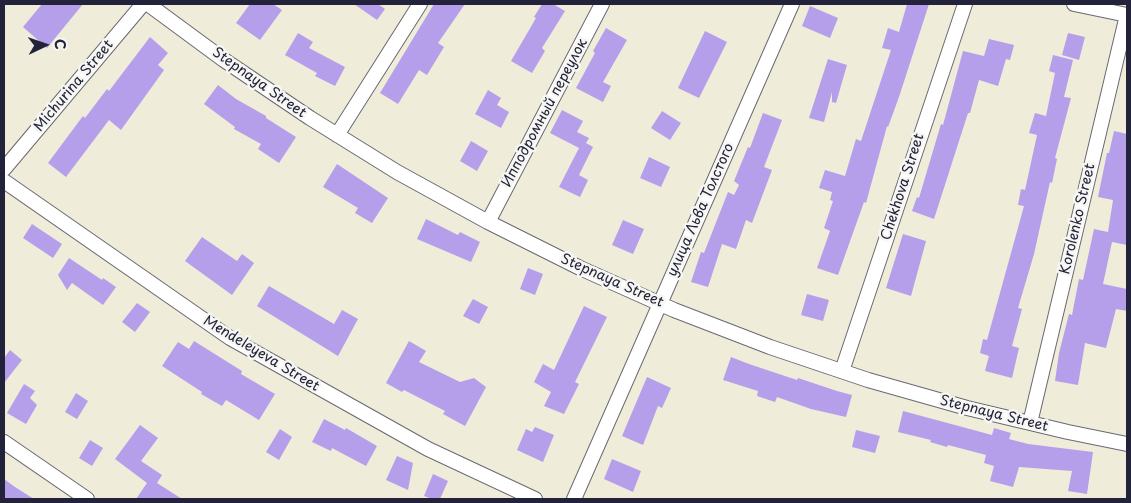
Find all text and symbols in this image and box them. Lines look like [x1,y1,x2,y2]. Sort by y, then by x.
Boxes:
north arrow [20,20,70,70]
street label: Ипподромный переулок [499,36,591,190]
street label: Michurina Street [31,37,117,135]
text: С [50,38,71,50]
street label: Stepnaya Street [209,44,309,122]
street label: Chekhova Street [878,132,928,242]
street label: улица Льва Толстого [664,141,738,279]
street label: Korolenko Street [1057,162,1099,276]
street label: Stepnaya Street [558,251,666,311]
street label: Mendeleyeva Street [200,313,322,395]
street label: Stepnaya Street [938,392,1050,436]

